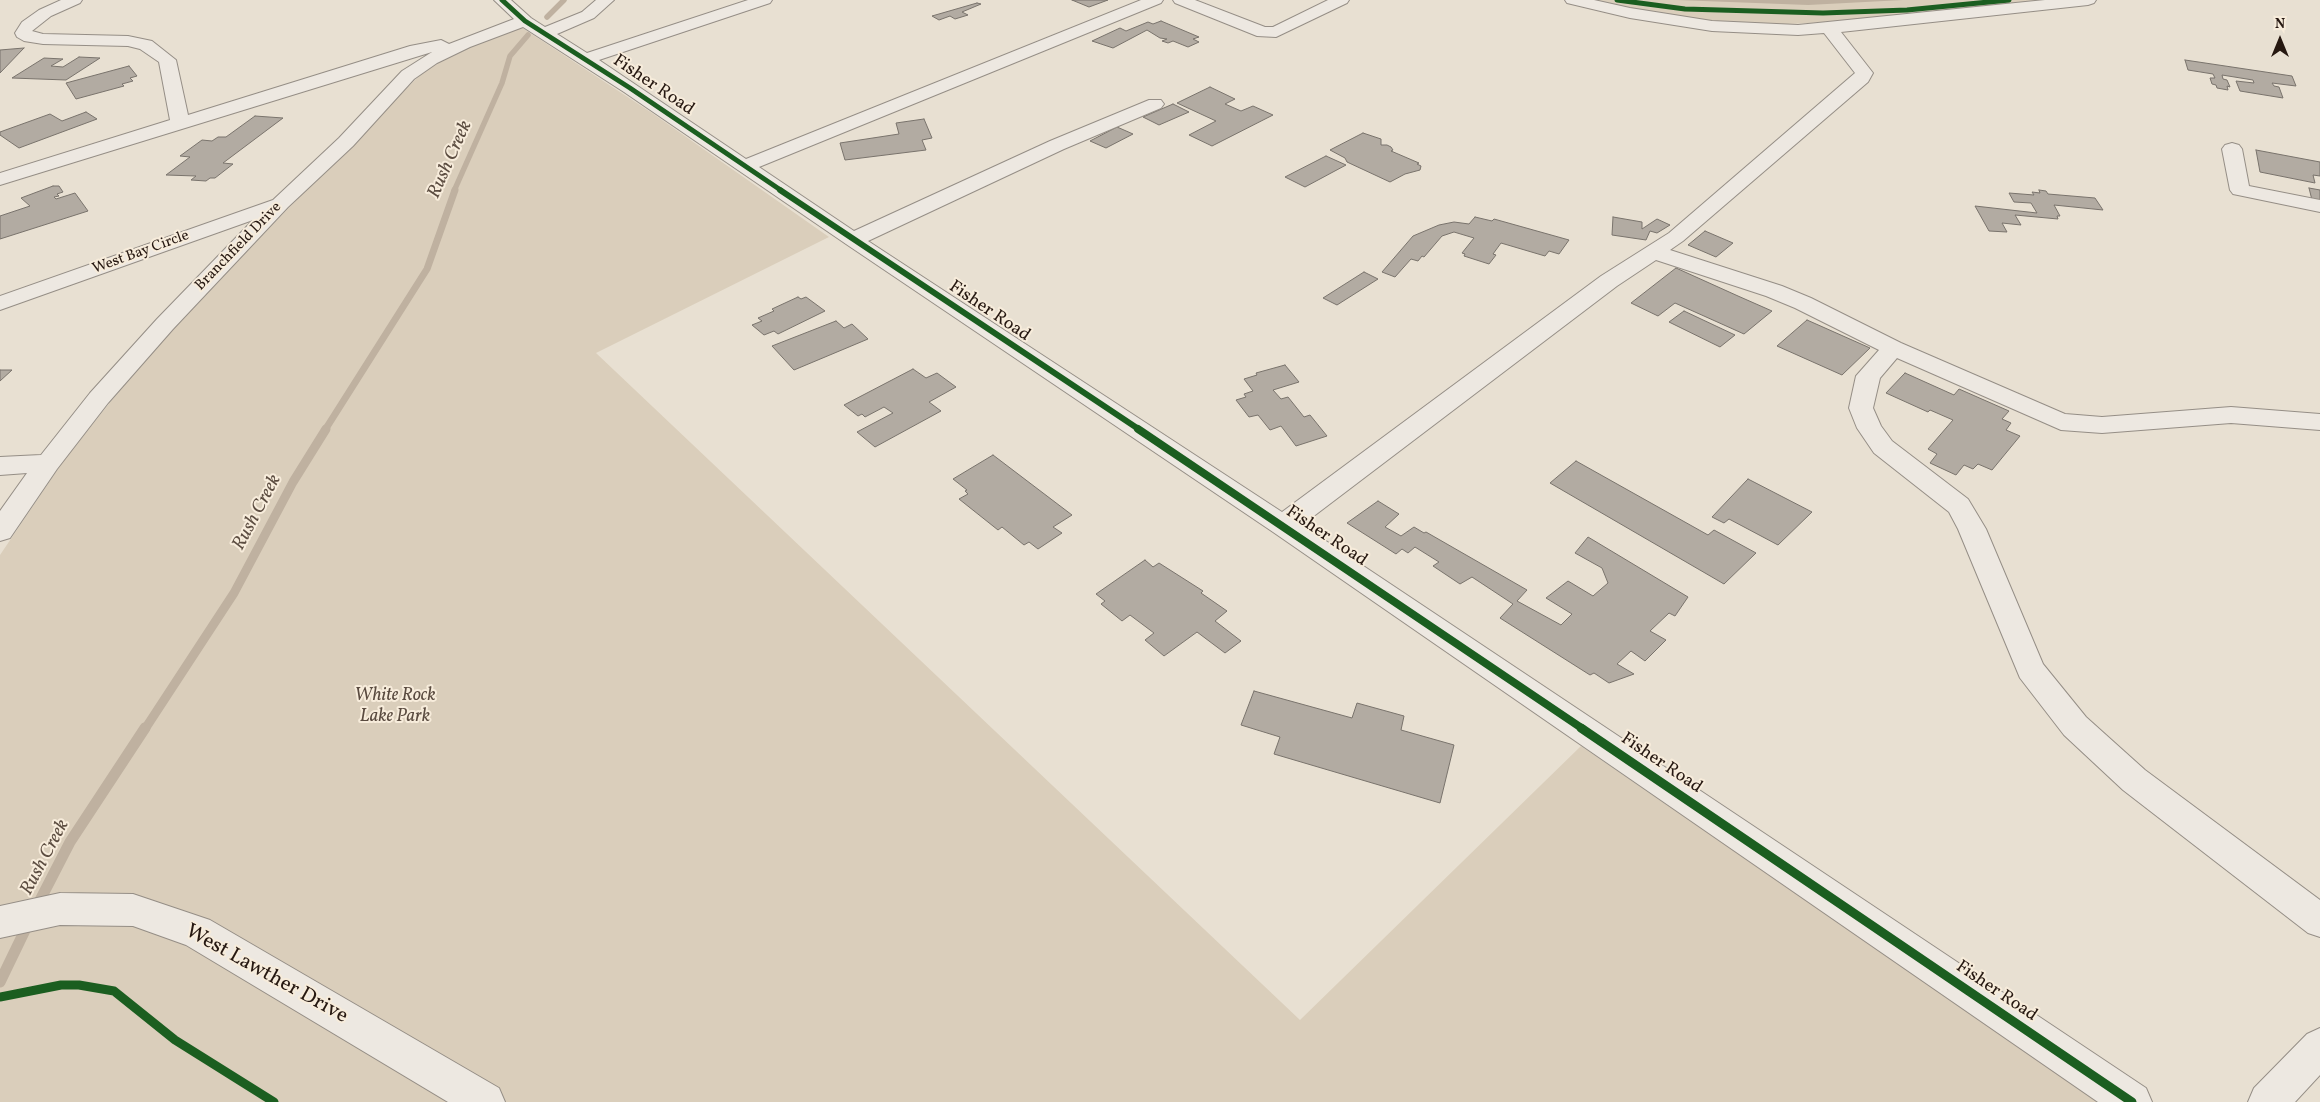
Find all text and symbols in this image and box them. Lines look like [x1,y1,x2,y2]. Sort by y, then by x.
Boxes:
north arrow [2255,15,2305,65]
text: N [2275,15,2285,34]
street label: Fisher Road [608,51,698,121]
water label: Rush Creek [424,118,478,202]
street label: Branchfield Drive [192,199,286,295]
street label: West Bay Circle [90,227,192,279]
street label: Fisher Road [944,277,1034,347]
water label: Rush Creek [229,471,287,555]
street label: Fisher Road [1281,502,1371,572]
park label: White Rock Lake Park [354,686,436,729]
street label: Fisher Road [1616,729,1706,799]
water label: Rush Creek [17,816,75,900]
street label: West Lawther Drive [180,920,352,1030]
street label: Fisher Road [1951,957,2041,1027]

